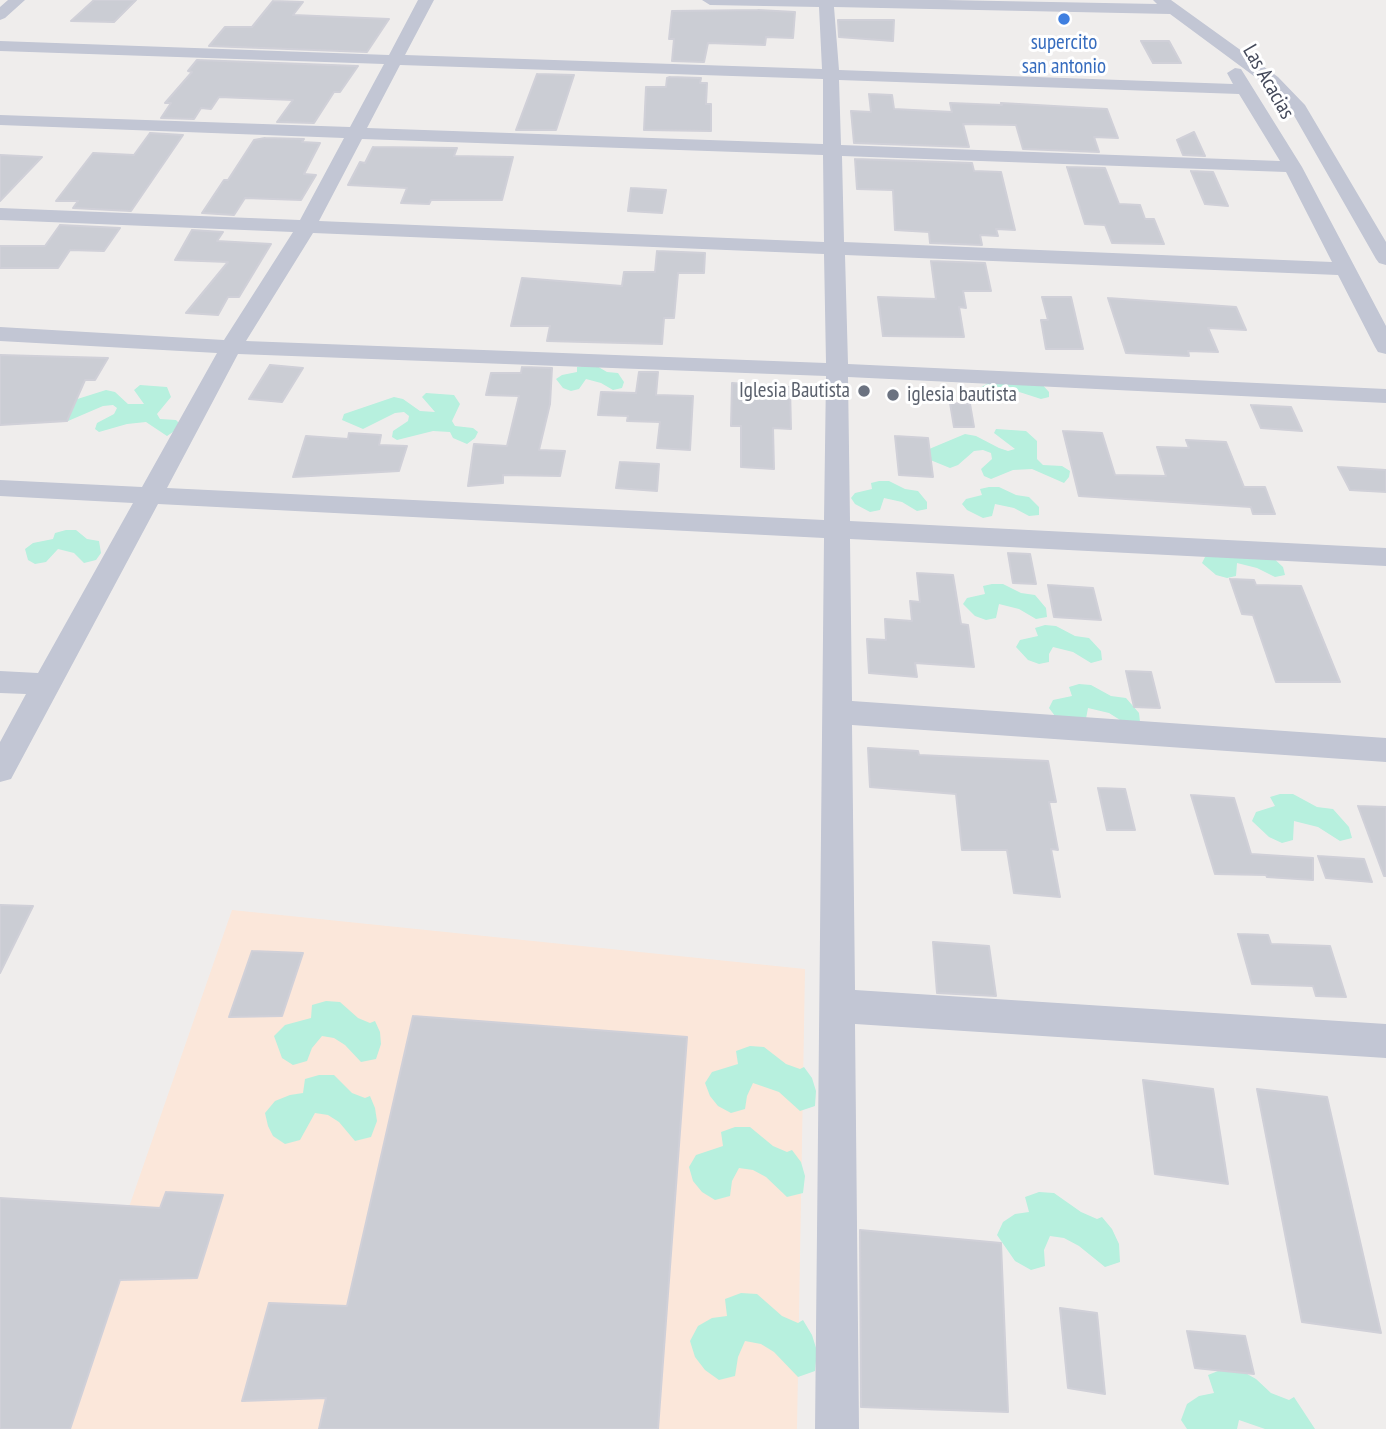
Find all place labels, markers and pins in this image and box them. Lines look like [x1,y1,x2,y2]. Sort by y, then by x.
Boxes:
marker: supercito san antonio [1056,11,1072,27]
place label: supercito san antonio [1022,30,1106,80]
place label: Iglesia Bautista [739,378,850,404]
place label: iglesia bautista [907,382,1017,408]
marker: Iglesia Bautista [856,383,872,399]
marker: iglesia bautista [885,387,901,403]

